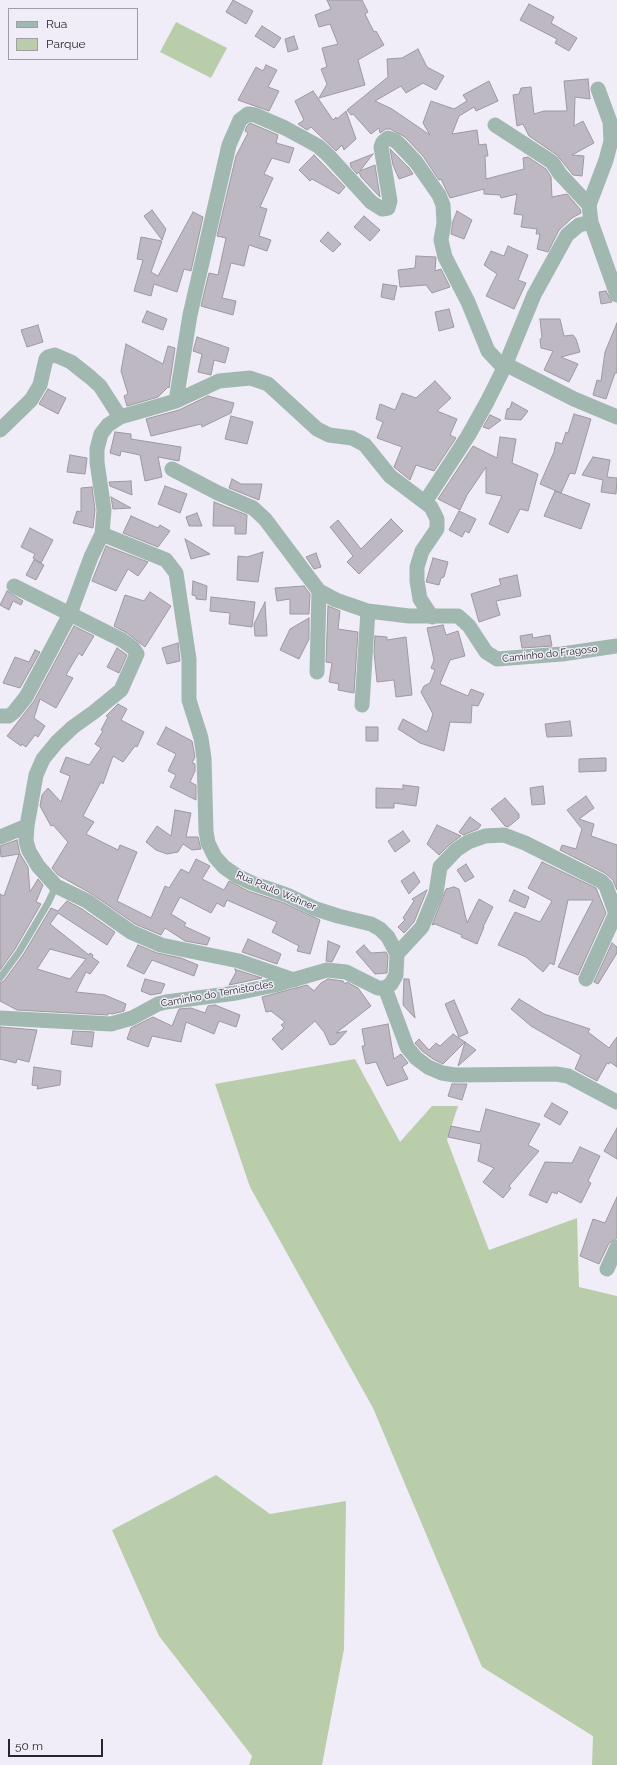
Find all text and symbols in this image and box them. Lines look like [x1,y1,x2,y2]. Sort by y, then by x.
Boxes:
legend [8,8,138,60]
text: Rua [46,17,67,31]
text: Parque [46,37,86,51]
street label: Caminho do Fragoso [502,643,598,665]
street label: Rua Paulo Wahner [234,869,318,913]
street label: Caminho do Temistocles [160,978,274,1010]
scale bar [10,1731,105,1757]
text: 50 m [15,1739,43,1753]

